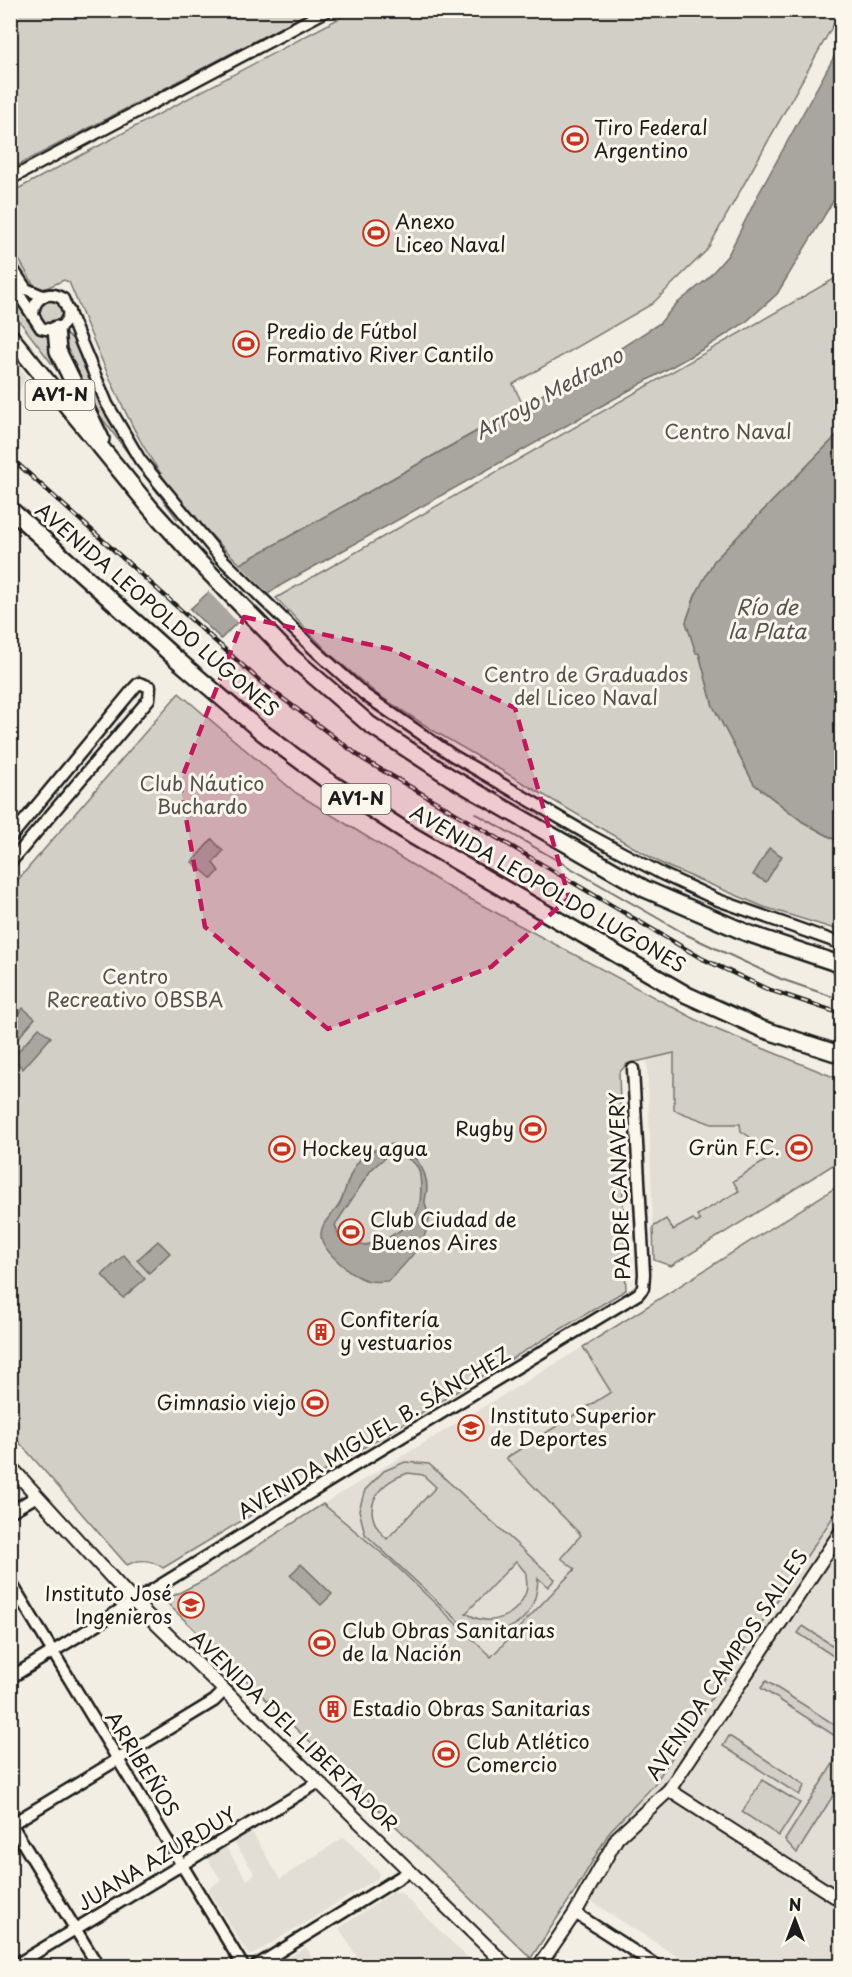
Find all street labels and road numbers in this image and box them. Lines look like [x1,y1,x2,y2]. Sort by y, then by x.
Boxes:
road number: AV1-N [26,380,94,410]
street label: AVENIDA LEOPOLDO LUGONES [29,495,286,724]
road number: AV1-N [322,784,391,814]
street label: AVENIDA LEOPOLDO LUGONES [405,797,692,980]
street label: PADRE CANAVERY [601,1091,637,1281]
street label: AVENIDA MIGUEL B. SÁNCHEZ [231,1339,516,1526]
street label: AVENIDA CAMPOS SALLES [638,1543,815,1786]
street label: AVENIDA DEL LIBERTADOR [184,1623,405,1838]
street label: ARRIBEÑOS [99,1705,187,1822]
street label: JUANA AZURDUY [71,1799,242,1918]

